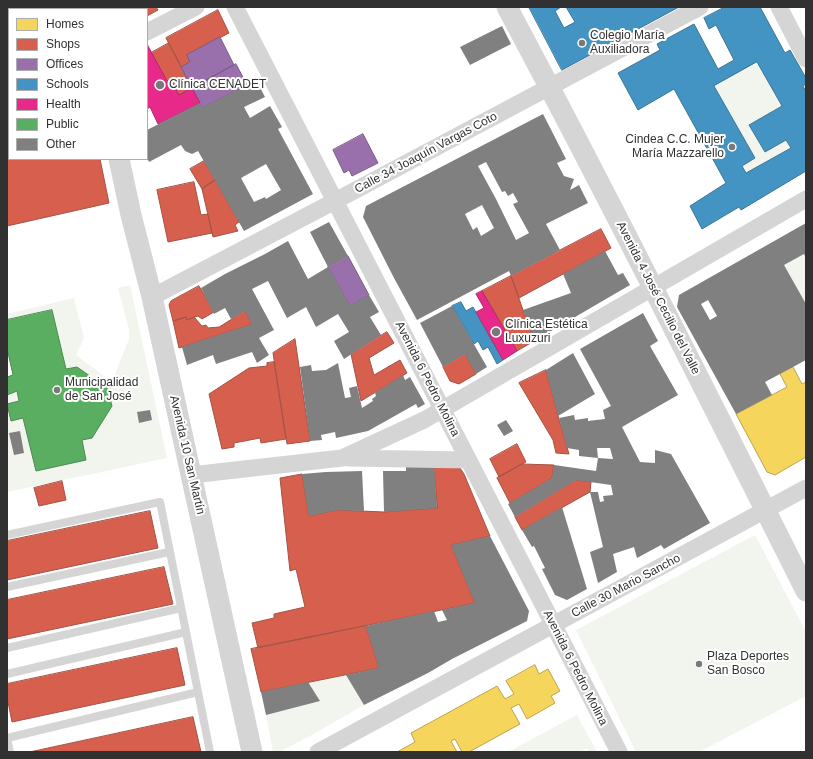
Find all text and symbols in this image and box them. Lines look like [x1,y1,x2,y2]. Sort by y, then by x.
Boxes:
legend [8,8,148,160]
text: Homes [46,17,84,31]
place label: Colegio María Auxiliadora [590,29,665,57]
text: Shops [46,37,80,51]
marker: Colegio María Auxiliadora [577,38,587,48]
text: Offices [46,57,83,71]
text: Schools [46,77,89,91]
place label: Clínica CENADET [169,78,266,92]
marker: Clínica CENADET [154,79,166,91]
text: Health [46,97,81,111]
street label: Calle 34 Joaquín Vargas Coto [352,109,500,197]
text: Public [46,117,79,131]
place label: Cindea C.C. Mujer María Mazzarello [625,133,724,161]
text: Other [46,137,76,151]
marker: Cindea C.C. Mujer María Mazzarello [727,142,737,152]
street label: Avenida 4 José Cecilio del Valle [613,219,703,377]
place label: Clínica Estética Luxuzuri [505,318,588,346]
street label: Avenida 6 Pedro Molina [392,319,462,439]
marker: Clínica Estética Luxuzuri [490,326,502,338]
place label: Municipalidad de San José [65,376,138,404]
marker: Municipalidad de San José [52,385,62,395]
street label: Avenida 10 San Martín [166,394,208,516]
street label: Calle 30 Mario Sancho [569,551,683,621]
street label: Avenida 6 Pedro Molina [540,608,610,728]
place label: Plaza Deportes San Bosco [707,650,789,678]
marker: Plaza Deportes San Bosco [694,659,704,669]

